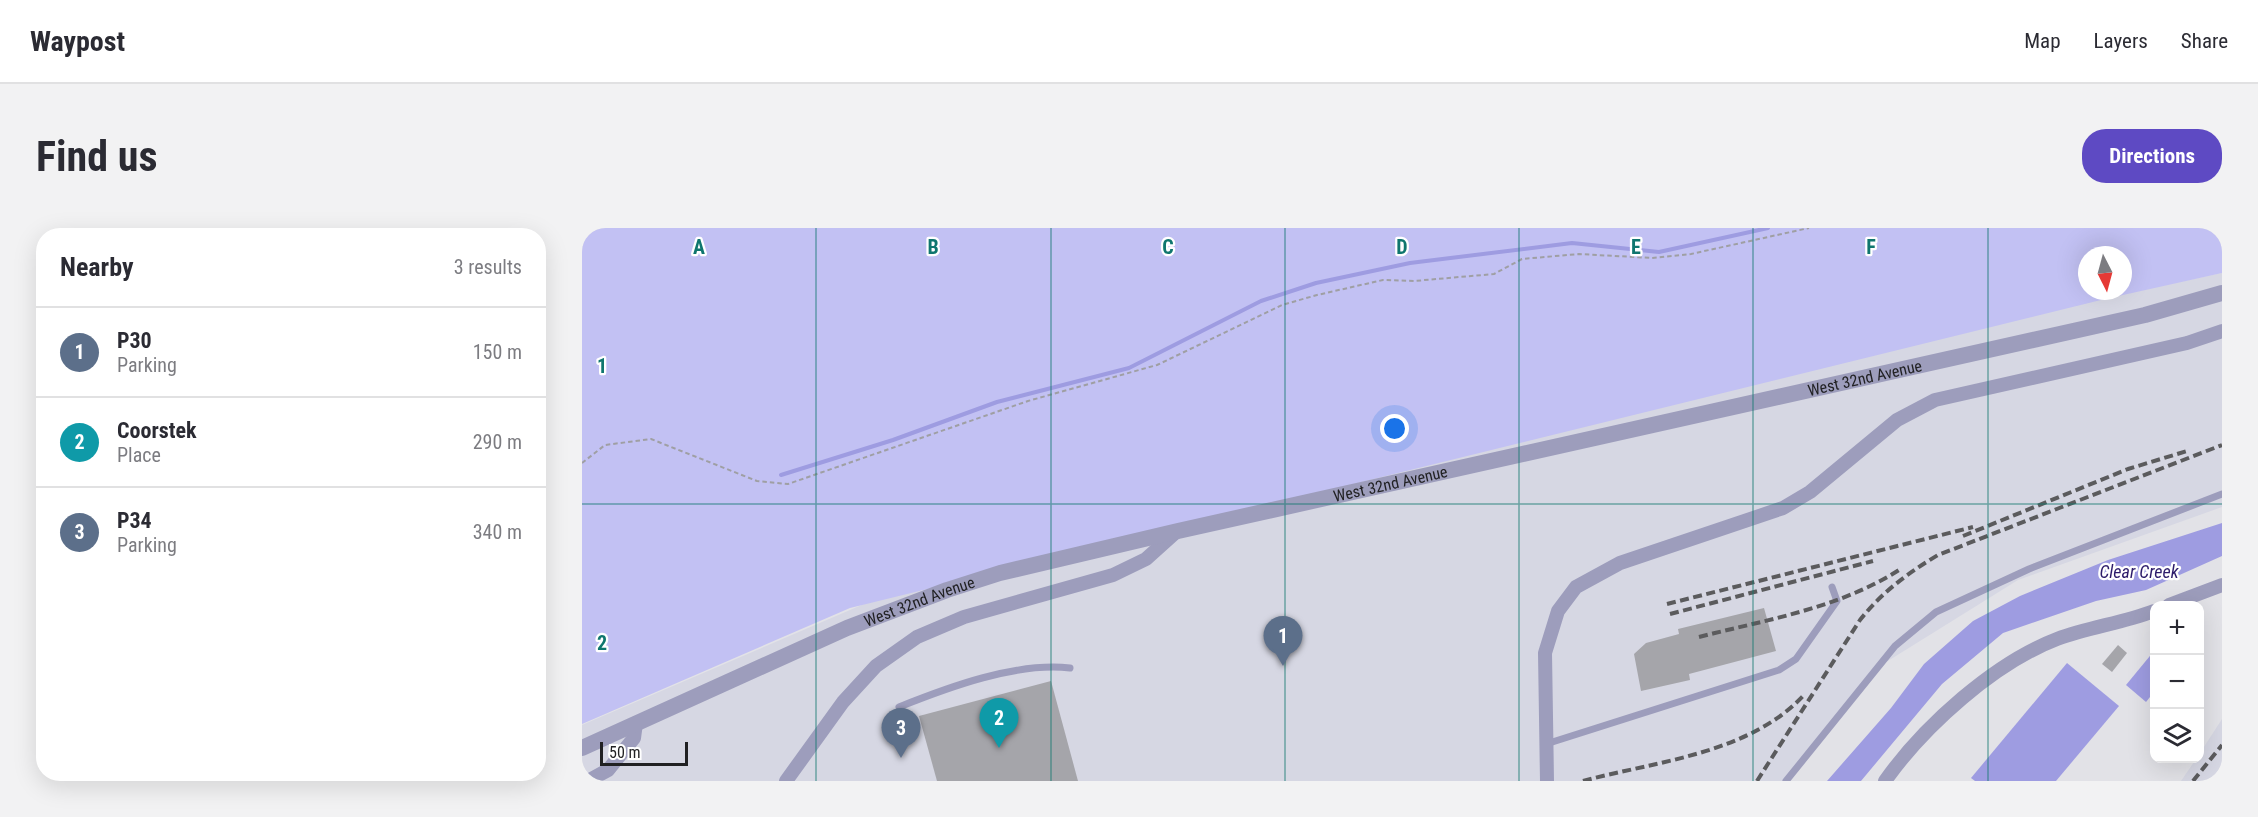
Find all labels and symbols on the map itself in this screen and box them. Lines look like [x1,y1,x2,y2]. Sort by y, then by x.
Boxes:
text: A [693,235,705,259]
text: B [927,235,939,259]
text: C [1162,235,1174,259]
text: D [1396,235,1408,259]
text: E [1631,235,1641,259]
text: F [1866,235,1876,259]
north arrow [2078,246,2132,300]
text: 1 [597,354,607,378]
street label: West 32nd Avenue [1806,356,1924,400]
your location [1380,414,1409,443]
street label: West 32nd Avenue [1331,462,1449,506]
water label: Clear Creek [2099,561,2180,582]
street label: West 32nd Avenue [861,572,977,630]
pin: 1 [1264,616,1302,666]
text: 2 [597,631,607,655]
pin: 2 [980,698,1018,748]
pin: 3 [882,708,920,758]
scale bar [600,739,688,766]

